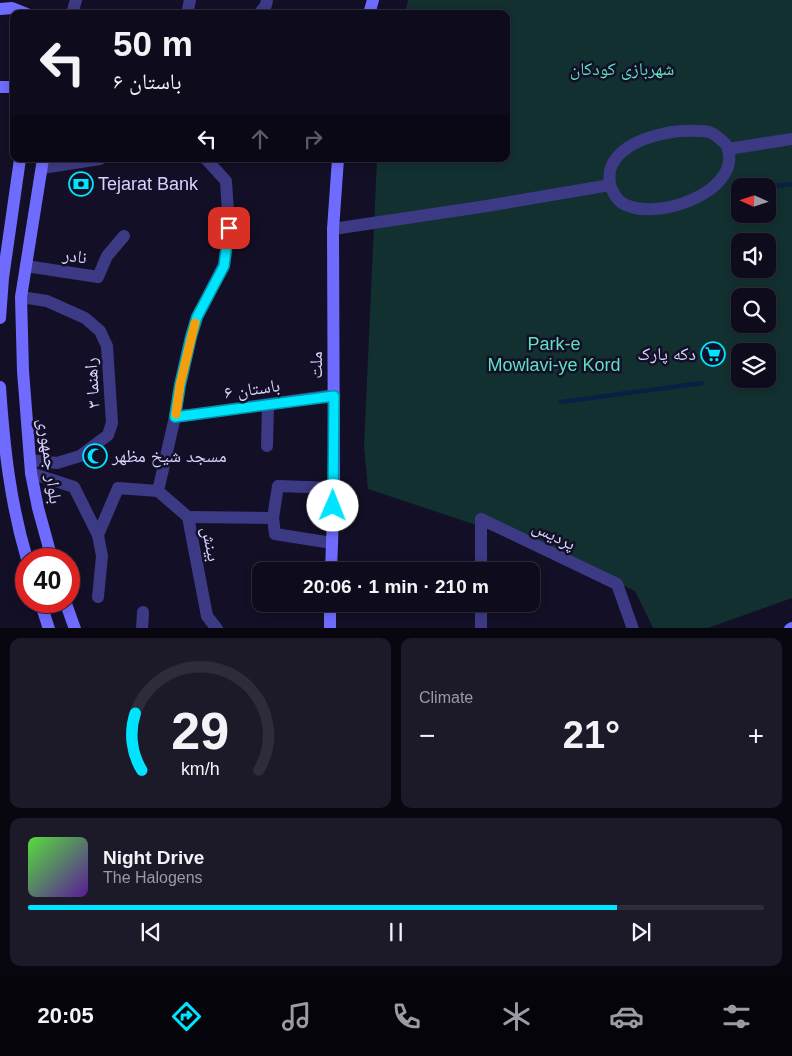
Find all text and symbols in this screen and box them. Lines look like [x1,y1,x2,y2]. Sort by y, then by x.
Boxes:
text: 50 m [113,24,193,63]
icon: left [30,30,95,95]
park label: شهربازی کودکان [570,59,674,80]
text: باستان ۶ [113,69,181,94]
icon: left [193,125,221,153]
icon: ahead [246,125,274,153]
icon: right [299,125,327,153]
bank icon: Tejarat Bank [68,171,94,197]
place label: Tejarat Bank [98,174,199,194]
north arrow [731,178,776,222]
map controls [731,178,776,388]
pin [208,207,250,249]
icon: arrive [215,214,243,242]
button: sound [731,233,776,278]
street label: نادر [61,244,88,268]
button: search [731,288,776,333]
park label: Park-e Mowlavi-ye Kord [487,334,621,375]
supermarket icon: دکه پارک [700,341,726,367]
button: layers [731,343,776,388]
place label: دکه پارک [637,344,696,365]
street label: ملت [306,351,326,379]
street label: راهنما ۳ [80,357,104,409]
street label: باستان ۶ [223,375,281,404]
street label: بلوار جمهوری [33,417,66,505]
mosque icon: مسجد شیخ مظهر [82,443,108,469]
place label: مسجد شیخ مظهر [111,446,227,468]
position arrow [306,479,358,531]
street label: پردیس [529,516,579,555]
street label: بینش [197,525,224,563]
speed limit sign: 40 [15,548,80,613]
text: 20:06 · 1 min · 210 m [303,576,489,597]
text: Climate [419,689,473,706]
text: 29 [172,702,229,760]
text: 21° [563,714,620,756]
text: − [419,720,435,751]
text: + [748,720,764,751]
text: km/h [181,759,220,779]
text: Night Drive [103,847,204,868]
text: The Halogens [103,869,203,886]
icon: previous [137,918,165,946]
icon: pause [382,918,410,946]
icon: next [627,918,655,946]
icon: directions [169,999,204,1034]
icon: music [279,999,314,1034]
icon: phone [389,999,424,1034]
icon: climate [499,999,534,1034]
icon: car [609,999,644,1034]
icon: filters [719,999,754,1034]
text: 20:05 [38,1003,94,1028]

